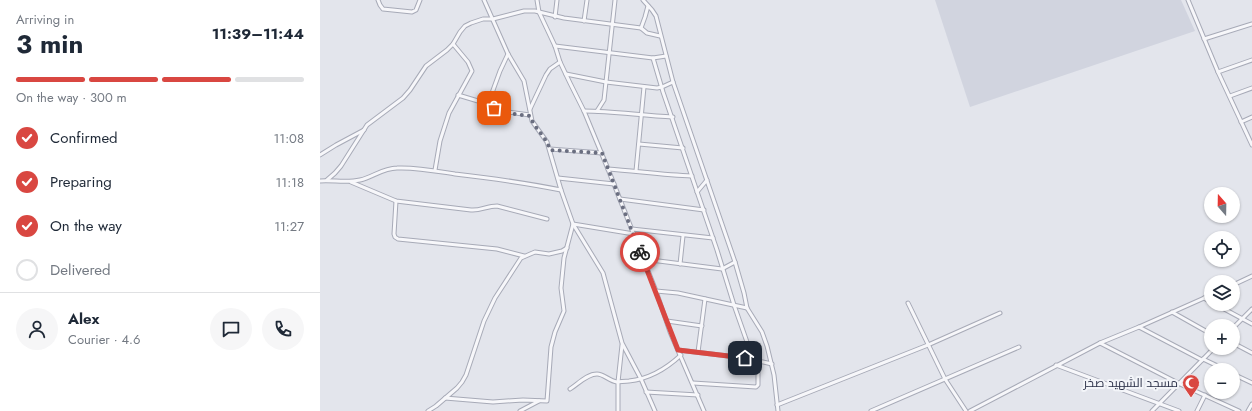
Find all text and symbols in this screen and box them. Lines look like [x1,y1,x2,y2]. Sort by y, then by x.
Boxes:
text: Arriving in [16,10,74,29]
text: 11:39–11:44 [212,23,304,45]
text: 3 min [16,25,83,63]
text: On the way · 300 m [16,88,127,107]
pin [477,91,511,125]
icon: bag [483,97,505,119]
icon: check [16,127,38,149]
text: Confirmed [50,127,118,149]
text: 11:08 [274,129,304,148]
icon: check [16,171,38,193]
text: Preparing [50,171,112,193]
text: 11:18 [275,173,304,192]
north arrow [1204,187,1240,223]
map controls [1204,187,1240,399]
icon: check [16,215,38,237]
text: On the way [50,215,122,237]
text: 11:27 [274,217,304,236]
button: locate [1204,231,1240,267]
courier [620,232,660,272]
icon: bike [629,241,651,263]
text: Delivered [50,259,111,281]
button: layers [1204,275,1240,311]
button: person [16,308,58,350]
text: Alex [68,308,99,330]
button: chat [210,308,252,350]
button: phone [262,308,304,350]
button: + [1204,319,1240,355]
text: Courier · 4.6 [68,330,141,349]
pin [728,341,762,375]
icon: home [734,347,756,369]
button: − [1204,363,1240,399]
mosque icon: مسجد الشهيد صخر [1181,373,1201,398]
place label: مسجد الشهيد صخر [1083,374,1178,392]

